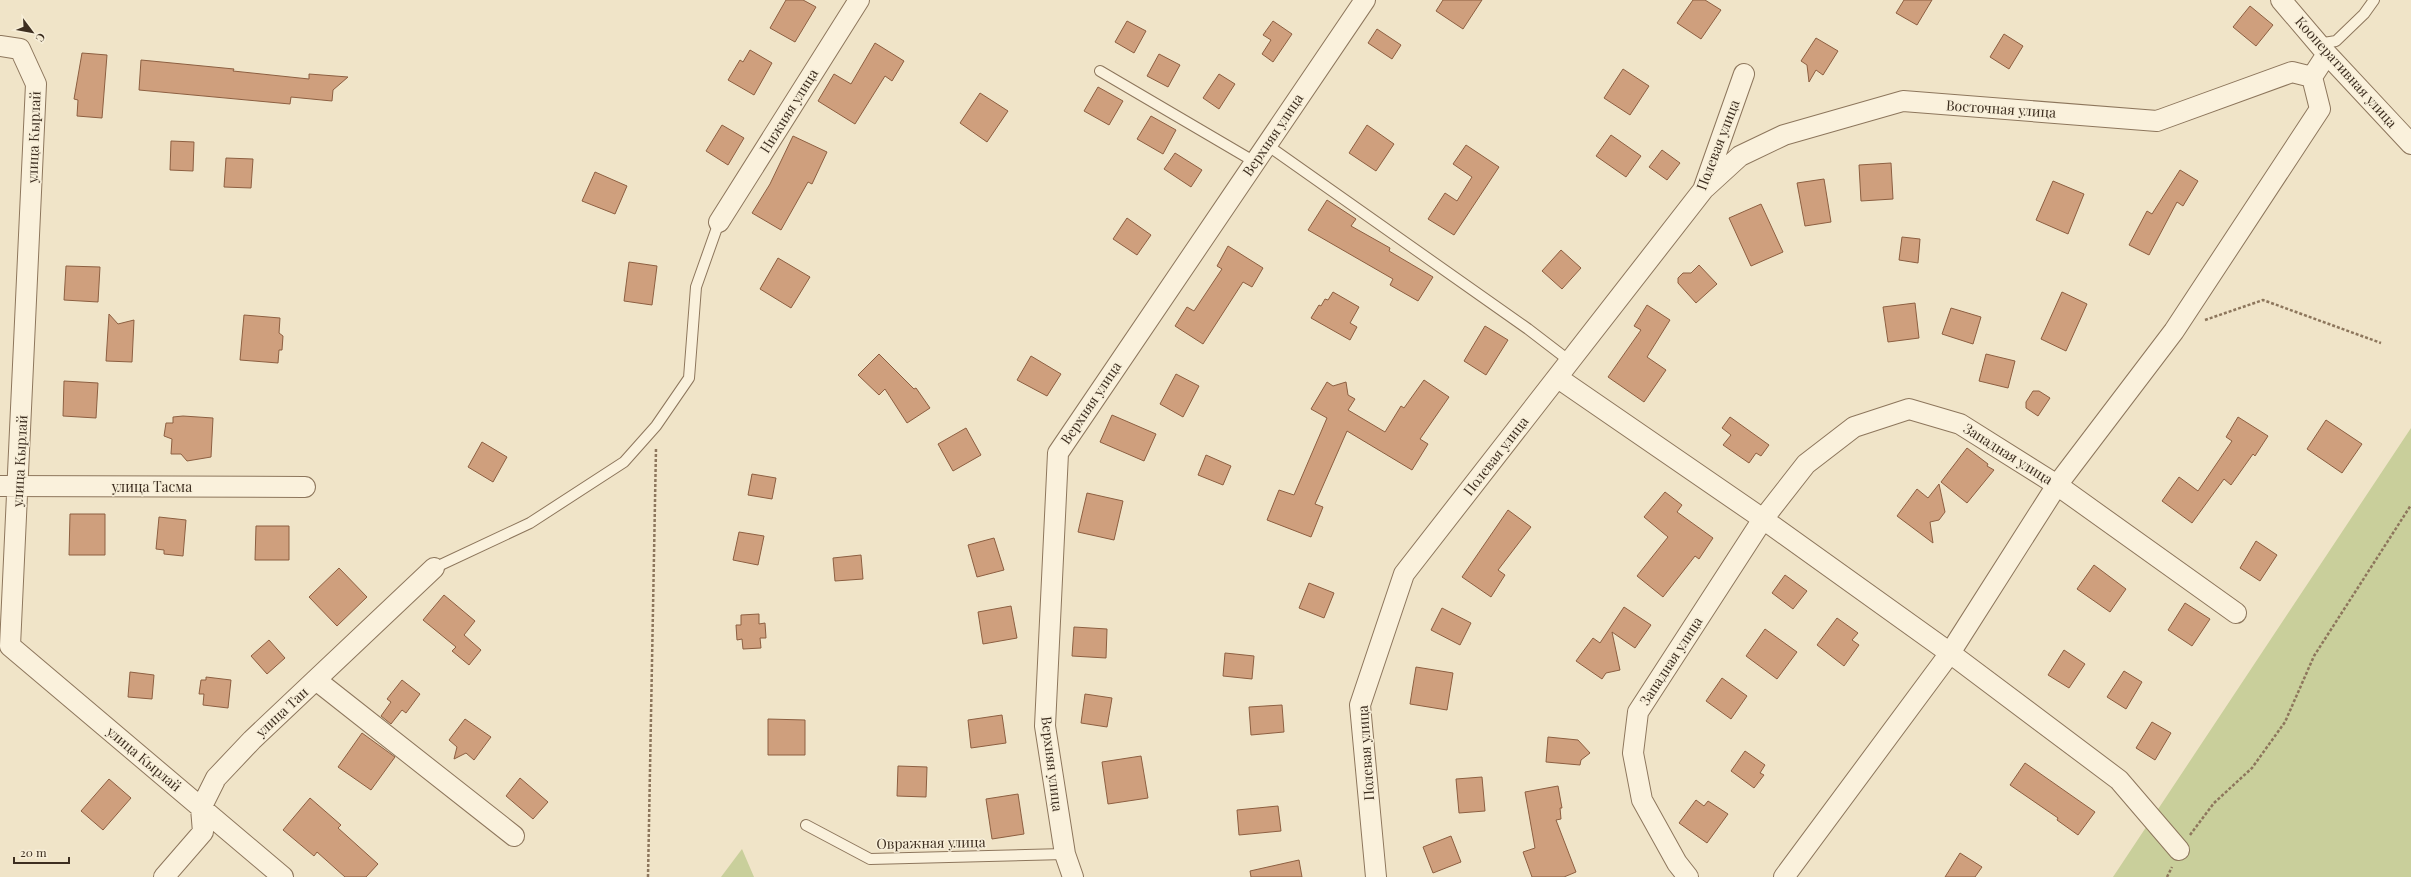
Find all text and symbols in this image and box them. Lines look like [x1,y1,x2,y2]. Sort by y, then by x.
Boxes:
north arrow [12,12,52,52]
street label: Кооперативная улица [2291,12,2402,131]
text: С [32,30,49,45]
street label: Нижняя улица [755,65,822,156]
street label: улица Кырлай [22,90,45,184]
street label: Верхняя улица [1238,90,1307,180]
street label: Восточная улица [1945,95,2057,122]
street label: Полевая улица [1692,97,1744,193]
street label: Верхняя улица [1056,358,1125,448]
street label: Полевая улица [1459,412,1532,499]
street label: улица Кырлай [8,414,31,509]
street label: Западная улица [1960,419,2057,489]
street label: улица Тасма [111,477,192,496]
street label: Западная улица [1635,613,1706,709]
street label: улица Тан [251,682,312,742]
street label: Полевая улица [1353,705,1378,801]
street label: Верхняя улица [1037,715,1068,813]
street label: улица Кырлай [102,721,186,796]
street label: Овражная улица [876,832,986,853]
scale bar [14,839,69,865]
text: 20 m [20,844,47,860]

